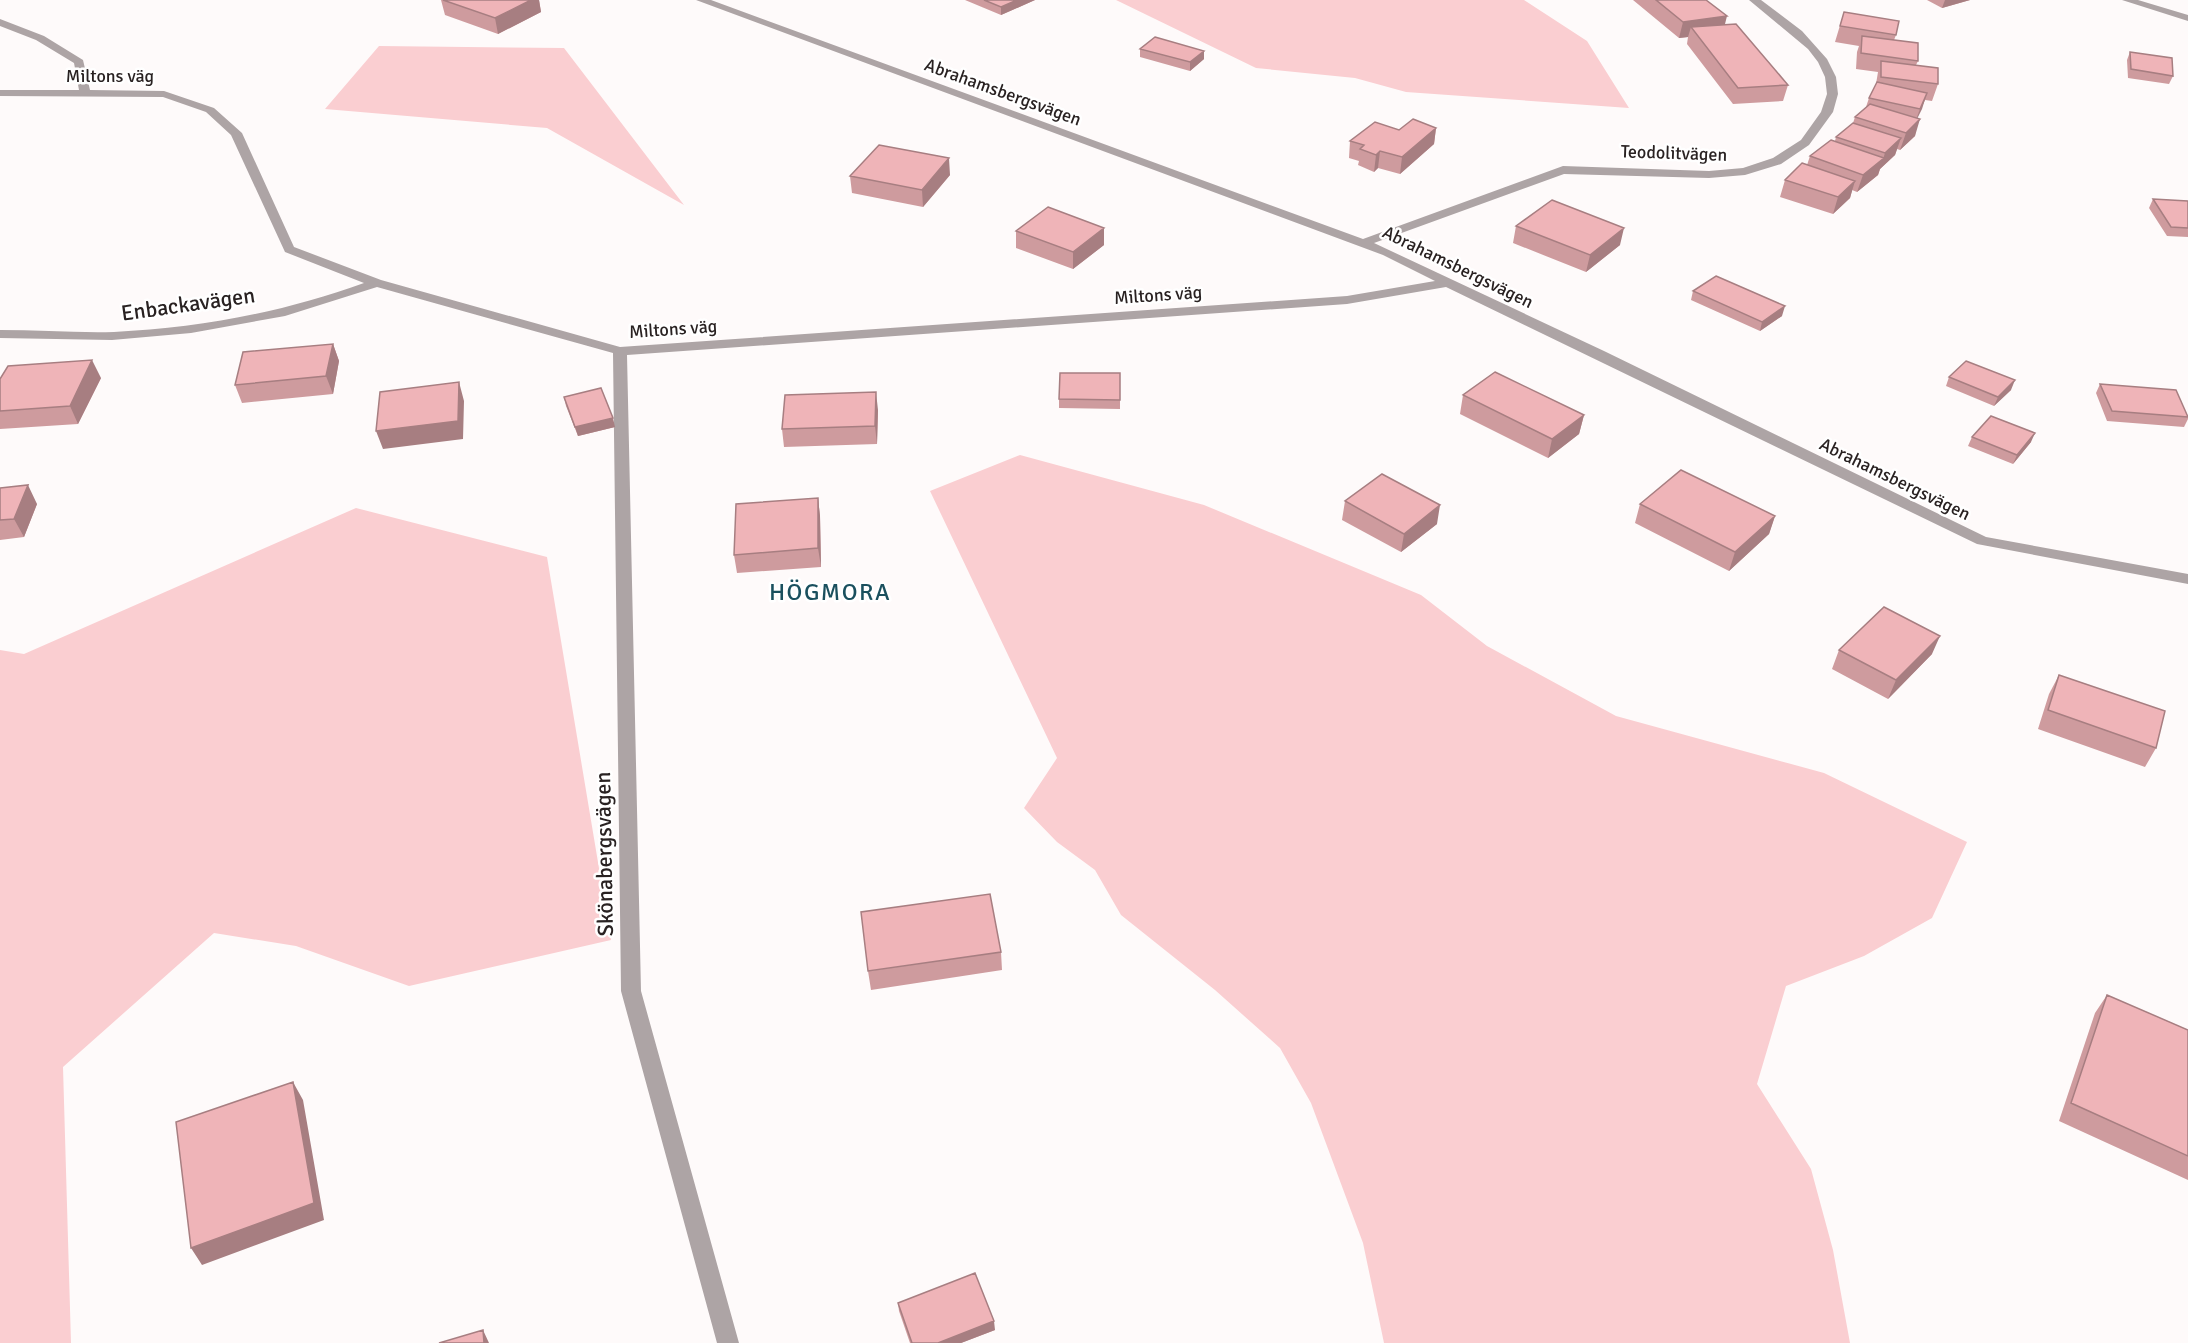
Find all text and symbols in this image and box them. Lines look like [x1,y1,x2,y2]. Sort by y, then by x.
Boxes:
street label: Abrahamsbergsvägen [922,53,1084,131]
street label: Miltons väg [66,65,154,87]
street label: Teodolitvägen [1620,140,1728,166]
street label: Abrahamsbergsvägen [1379,221,1537,313]
street label: Enbackavägen [119,281,257,327]
street label: Miltons väg [1113,281,1203,309]
street label: Miltons väg [628,315,718,343]
street label: Abrahamsbergsvägen [1816,433,1974,525]
district label: HÖGMORA [769,577,891,607]
street label: Skönabergsvägen [589,771,619,937]

